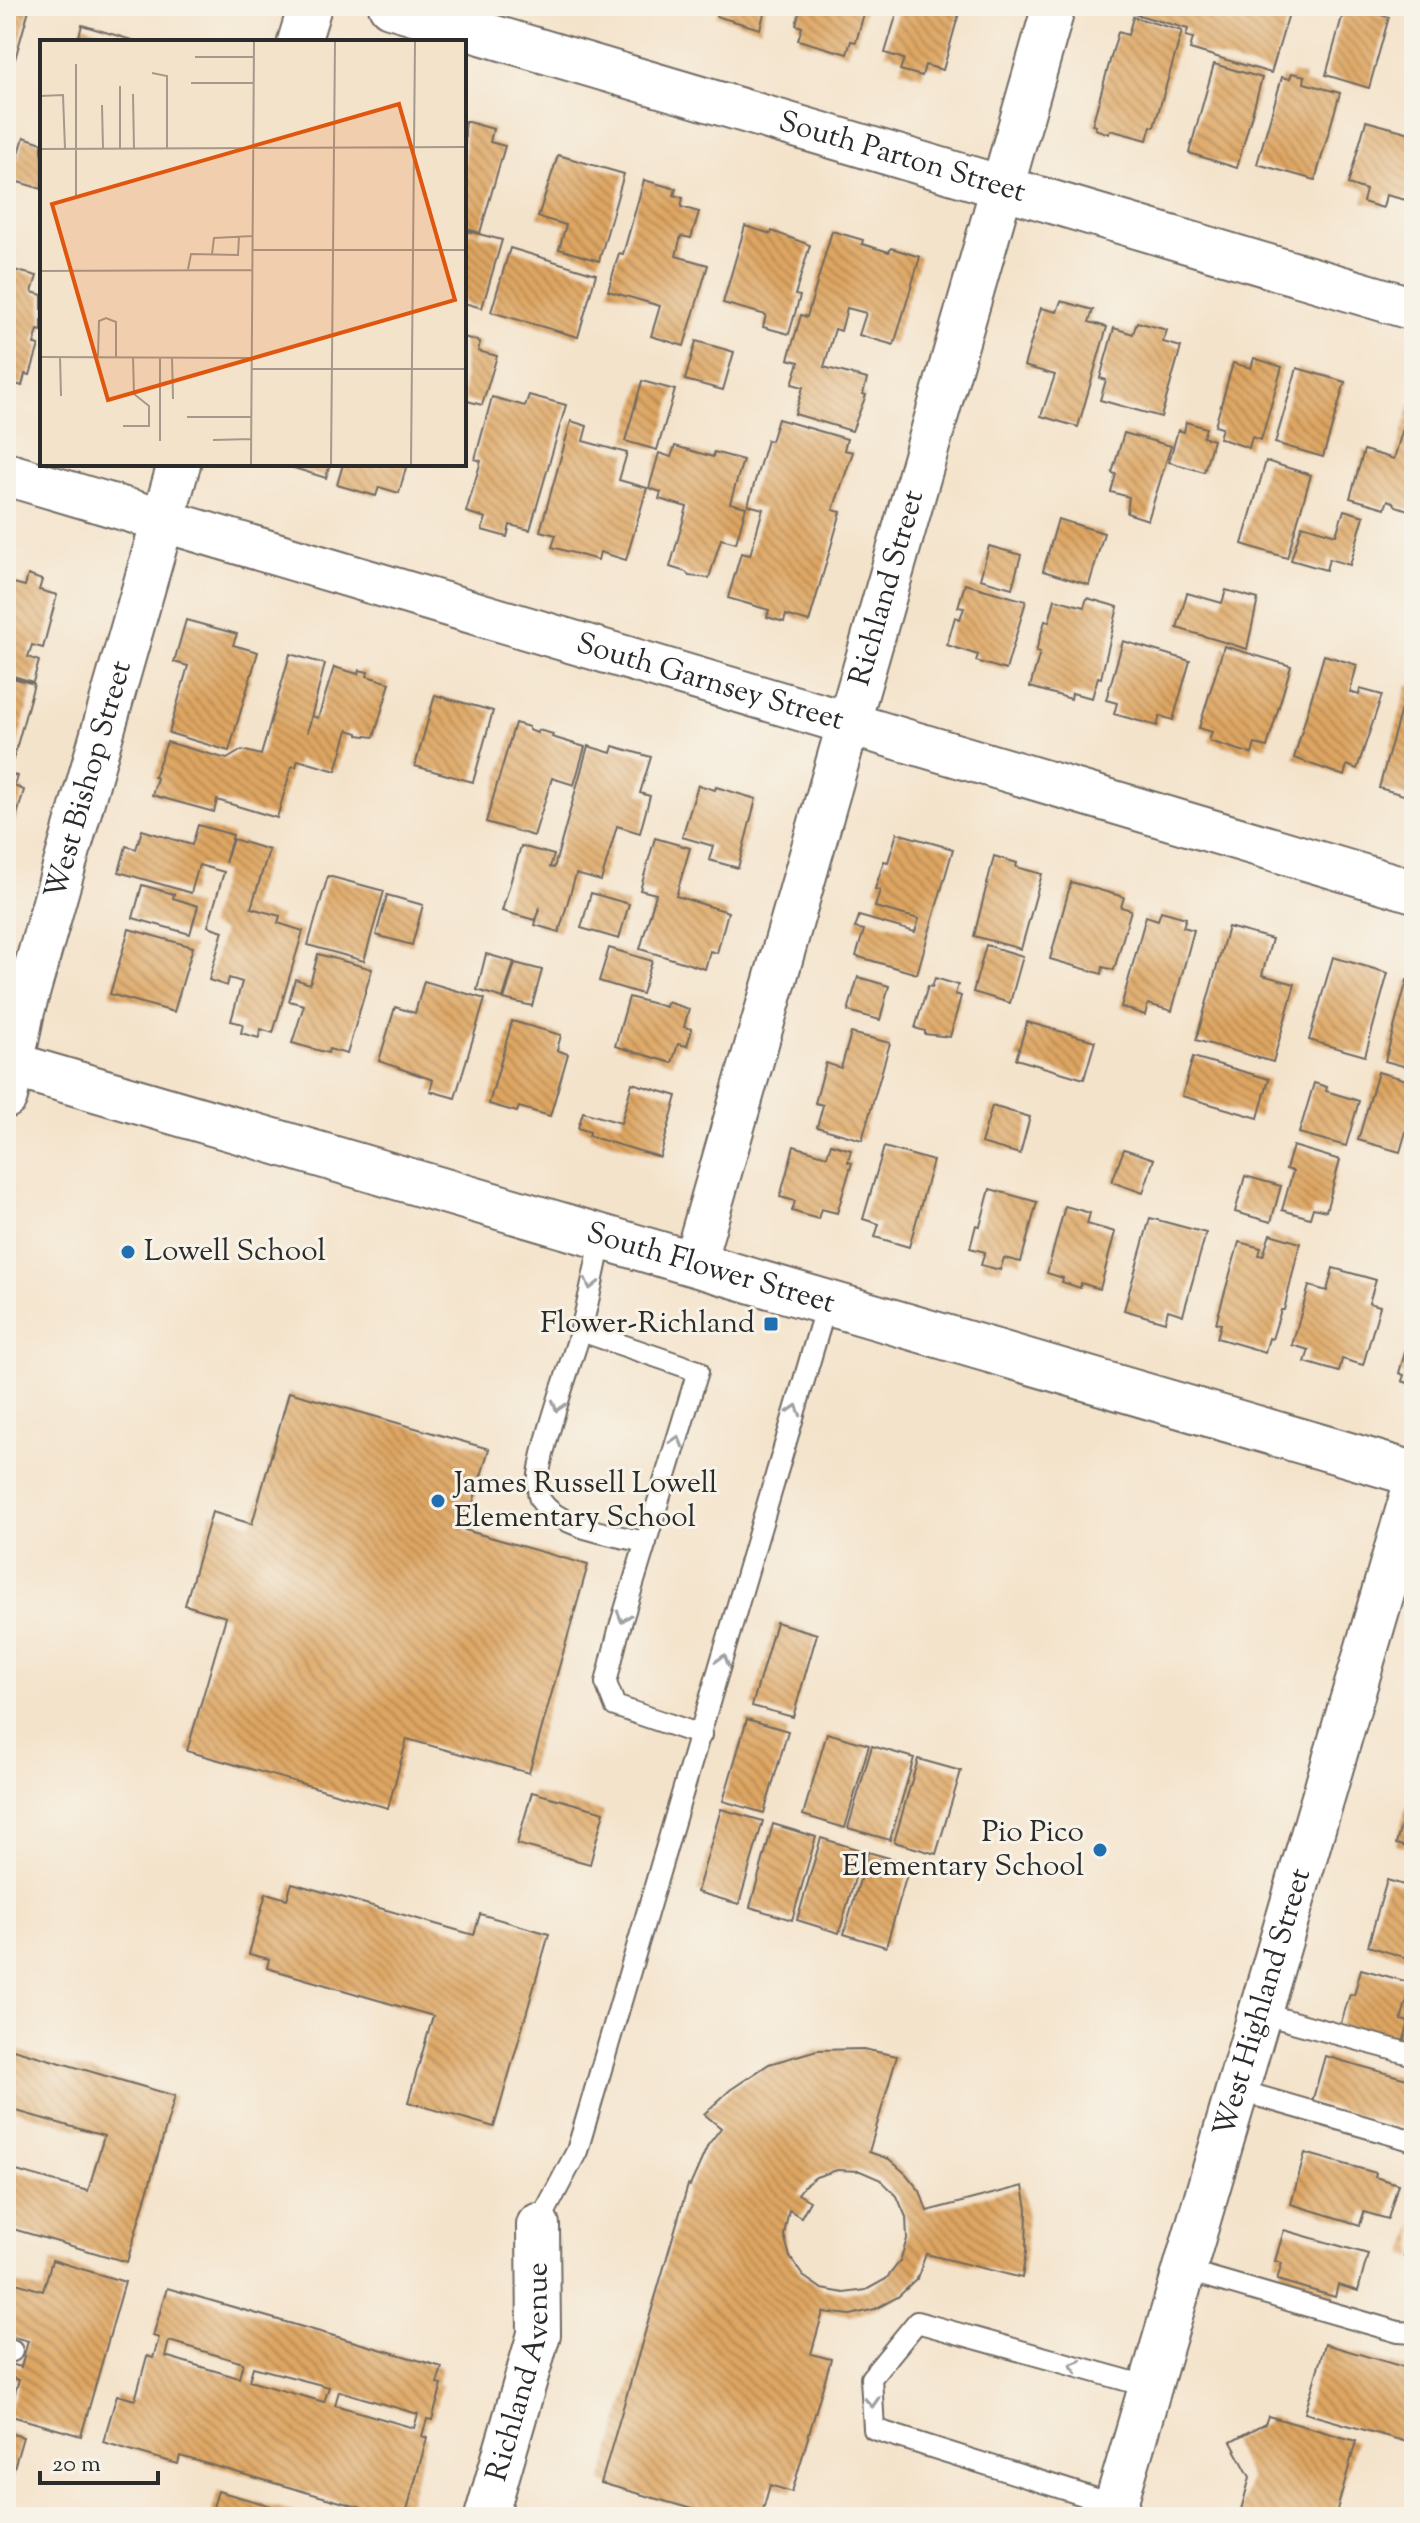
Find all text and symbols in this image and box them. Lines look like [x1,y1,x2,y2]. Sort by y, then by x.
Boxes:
inset map [40,40,466,466]
street label: South Parton Street [774,101,1031,214]
street label: Richland Street [839,485,936,691]
street label: South Garnsey Street [571,622,849,742]
street label: West Bishop Street [34,656,143,904]
street label: South Flower Street [581,1212,840,1325]
place label: Lowell School [144,1231,326,1274]
marker: Lowell School [119,1243,137,1261]
one-way arrow [584,1276,601,1290]
place label: Flower-Richland [540,1303,755,1346]
marker: Flower-Richland [762,1315,780,1333]
one-way arrow [551,1398,567,1412]
one-way arrow [786,1404,803,1418]
one-way arrow [668,1435,684,1448]
place label: James Russell Lowell Elementary School [452,1463,717,1540]
marker: James Russell Lowell Elementary School [429,1492,447,1510]
one-way arrow [616,1610,632,1623]
one-way arrow [714,1653,730,1667]
place label: Pio Pico Elementary School [842,1812,1084,1889]
marker: Pio Pico Elementary School [1091,1841,1109,1859]
street label: West Highland Street [1203,1863,1323,2142]
street label: Richland Avenue [476,2262,561,2487]
one-way arrow [1068,2359,1082,2375]
one-way arrow [864,2396,881,2409]
scale bar [40,2435,158,2485]
text: 20 m [52,2448,101,2482]

